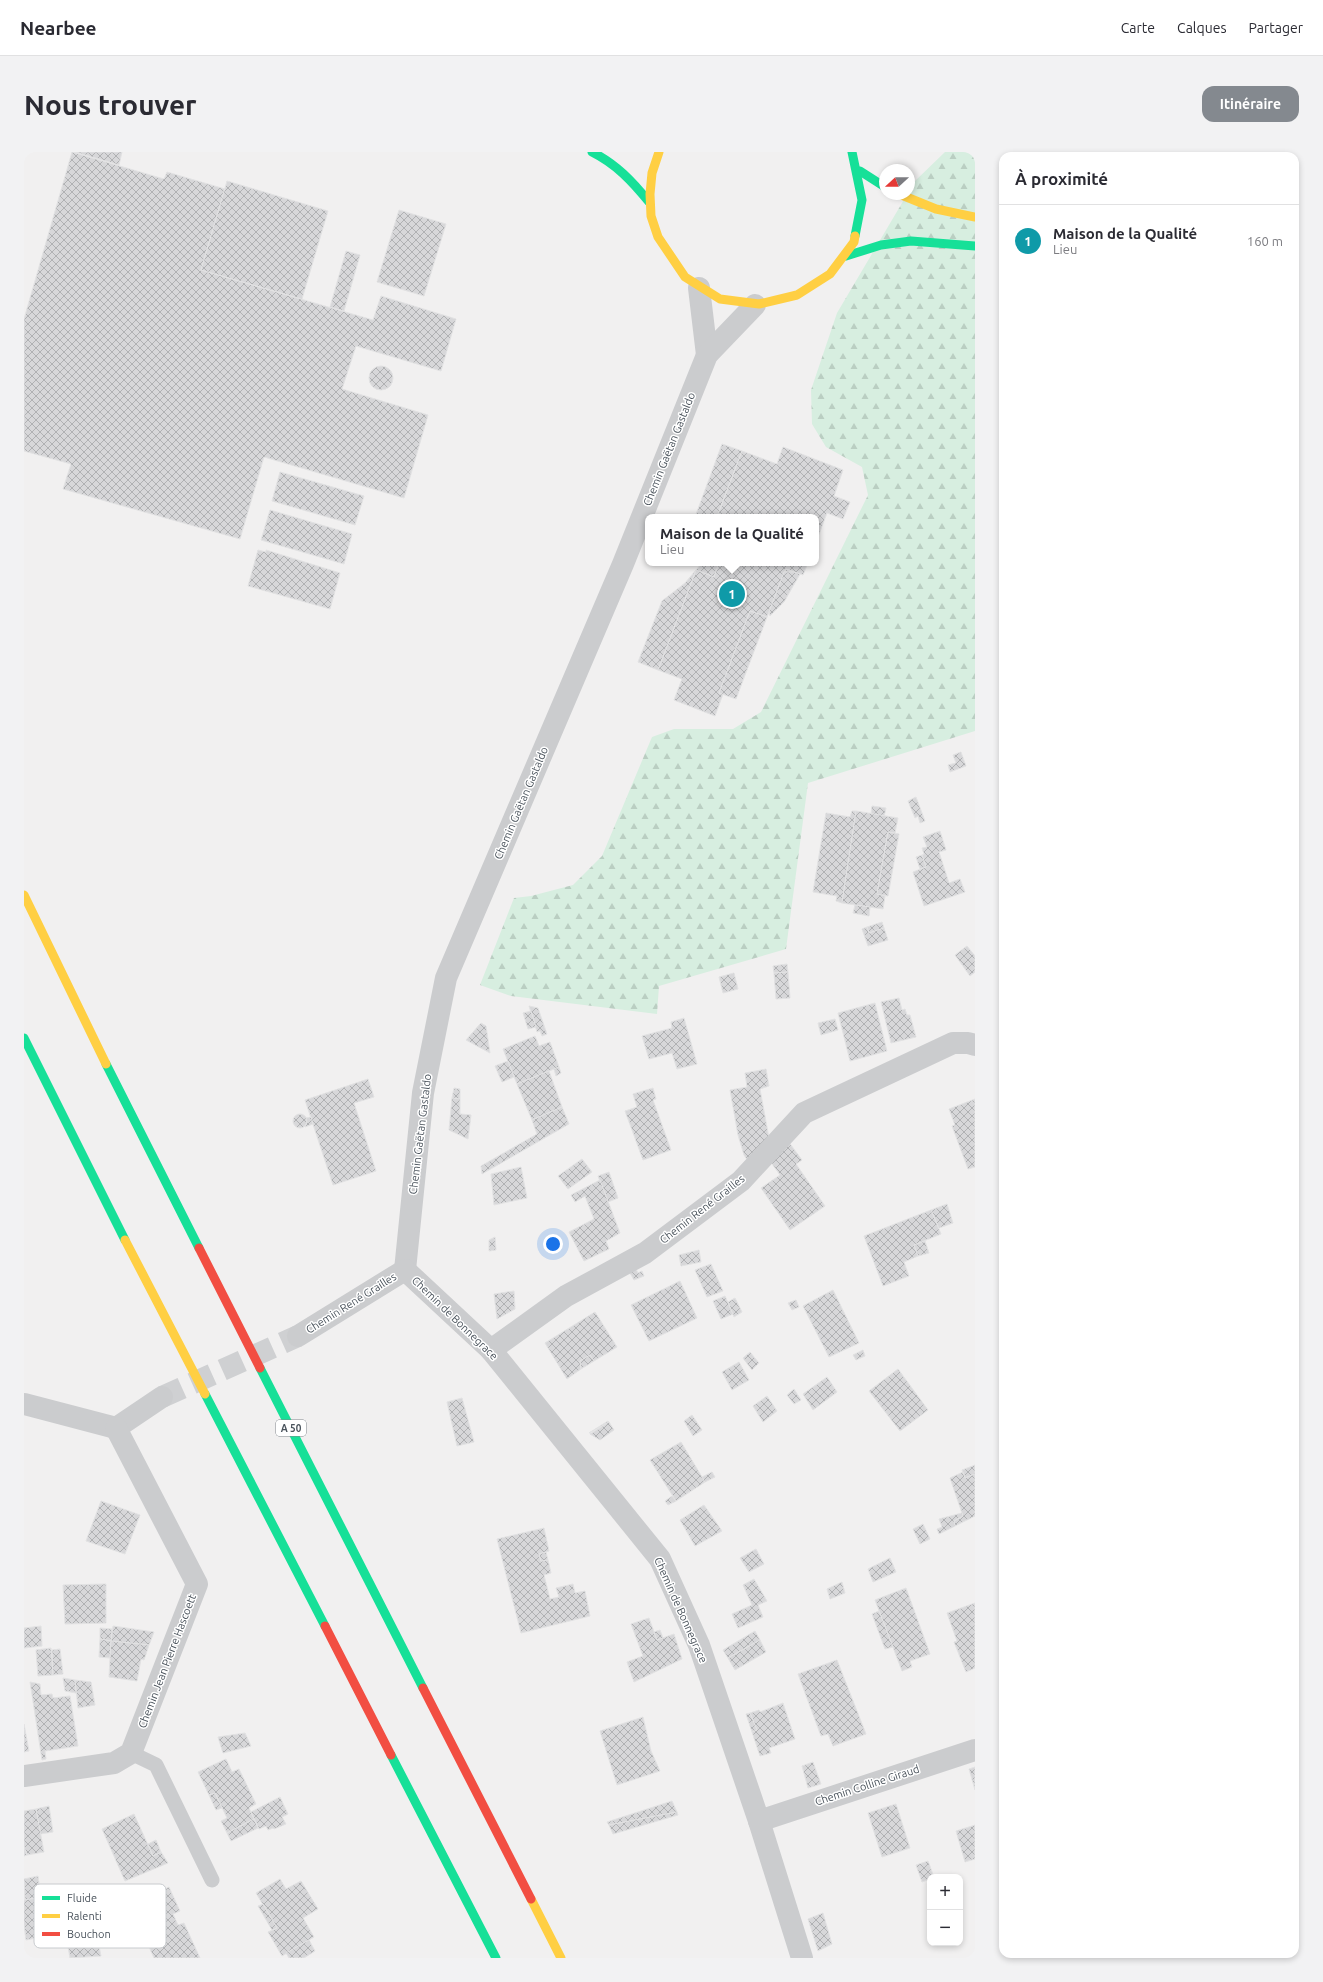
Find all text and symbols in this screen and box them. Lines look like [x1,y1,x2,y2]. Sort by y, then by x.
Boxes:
text: Nearbee [20,17,97,39]
text: Carte [1121,20,1155,36]
text: Calques [1177,20,1226,36]
text: Partager [1248,20,1303,36]
button: Itinéraire [1202,86,1299,122]
text: Nous trouver [24,89,197,120]
north arrow [879,164,915,200]
text: À proximité [1015,169,1108,188]
text: Maison de la Qualité [1053,225,1197,242]
text: 1 [1024,234,1032,248]
text: 160 m [1247,234,1283,248]
text: Lieu [1053,242,1077,256]
street label: Chemin Gaëtan Gastaldo [641,391,697,507]
popup [645,514,819,566]
text: Maison de la Qualité [660,525,804,542]
text: Lieu [660,542,684,556]
pin: 1 [719,579,745,609]
street label: Chemin Gaëtan Gastaldo [492,745,550,861]
street label: Chemin Gaëtan Gastaldo [407,1073,433,1195]
street label: Chemin René Grailles [657,1172,747,1246]
your location [543,1234,563,1254]
street label: Chemin René Grailles [304,1270,399,1336]
street label: Chemin de Bonnegrace [410,1274,500,1362]
road number: A 50 [276,1420,306,1436]
street label: Chemin de Bonnegrace [652,1555,710,1665]
street label: Chemin Jean Pierre Hascoett [136,1592,198,1730]
street label: Chemin Colline Giraud [813,1762,921,1808]
map controls [927,1874,963,1946]
button: + [927,1874,963,1910]
legend [34,1884,166,1948]
text: Fluide [67,1892,97,1904]
text: Ralenti [67,1910,102,1922]
button: − [927,1910,963,1946]
text: Bouchon [67,1928,111,1940]

